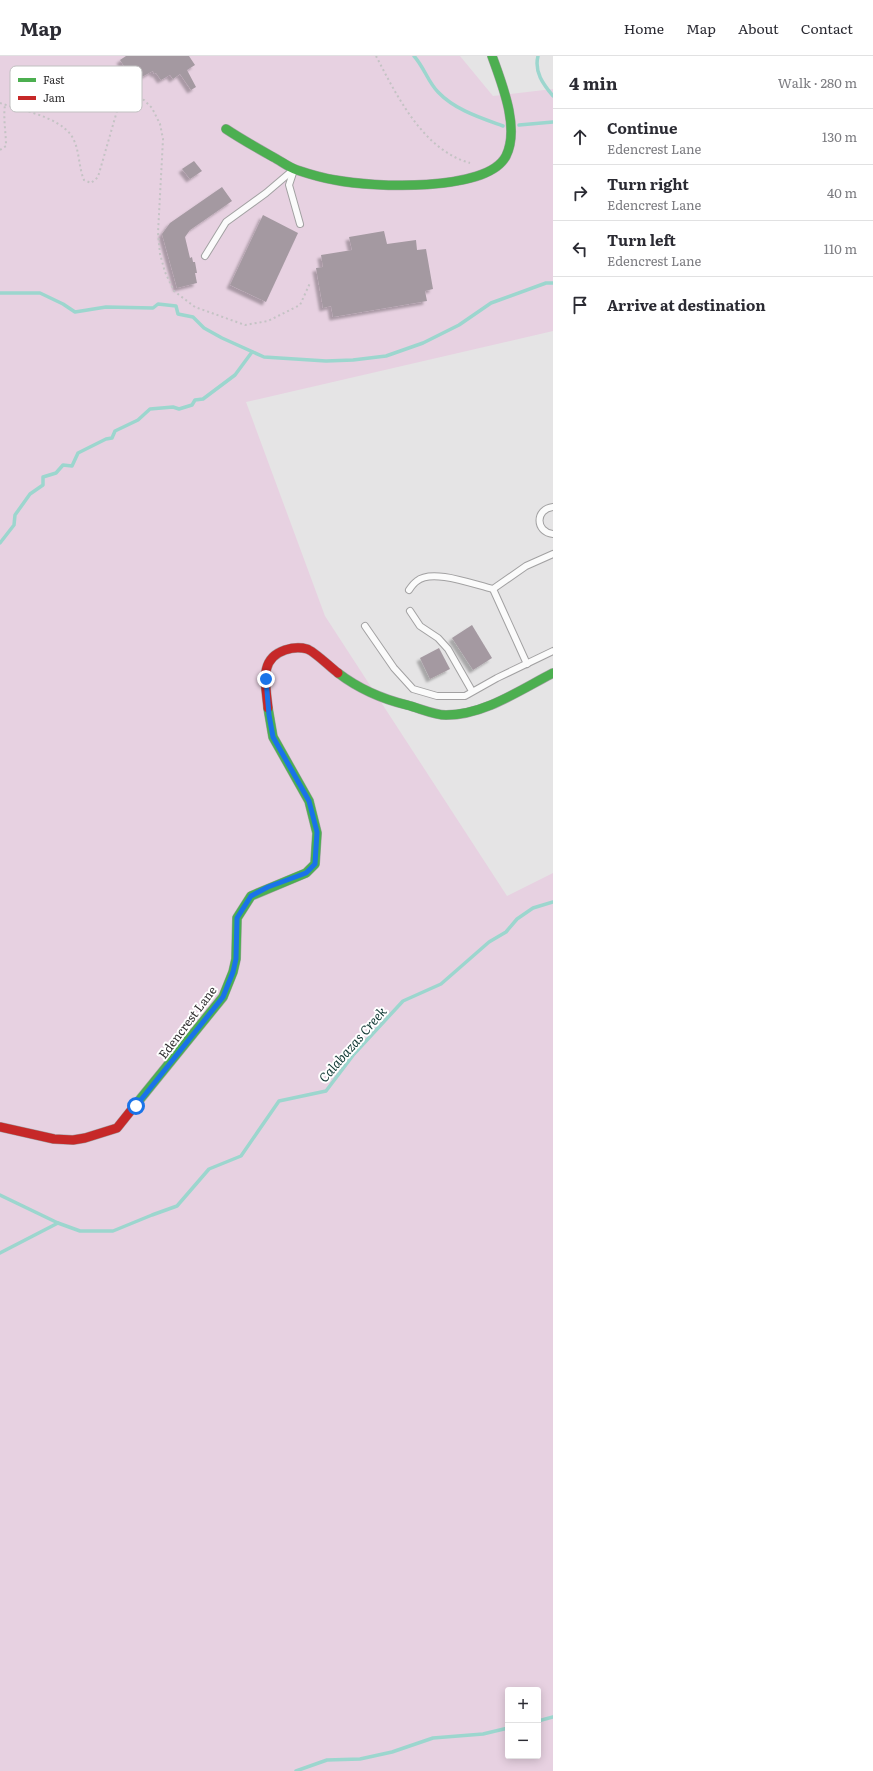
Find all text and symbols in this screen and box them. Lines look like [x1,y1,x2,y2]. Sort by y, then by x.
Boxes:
text: Map [20,14,62,42]
text: Home [624,18,664,38]
text: Map [686,18,716,38]
text: About [738,18,779,38]
text: Contact [801,18,853,38]
legend [10,66,142,112]
text: 4 min [569,70,618,95]
text: Fast [43,71,65,87]
text: Walk · 280 m [778,73,857,92]
text: Jam [43,89,66,105]
text: Continue [607,116,677,139]
icon: ahead [569,126,591,148]
text: 130 m [822,127,857,146]
text: Edencrest Lane [607,139,701,158]
text: Turn right [607,172,689,195]
icon: right [569,182,591,204]
text: 40 m [827,183,857,202]
text: Edencrest Lane [607,195,701,214]
text: Turn left [607,228,676,251]
icon: left [569,238,591,260]
text: 110 m [824,239,857,258]
text: Edencrest Lane [607,251,701,270]
text: Arrive at destination [607,293,766,316]
icon: arrive [569,294,591,316]
route end [257,670,275,688]
street label: Edencrest Lane [154,982,220,1062]
water label: Calabazas Creek [314,1001,391,1086]
route start [127,1097,145,1115]
map controls [505,1687,541,1759]
button: + [505,1687,541,1723]
button: − [505,1723,541,1759]

